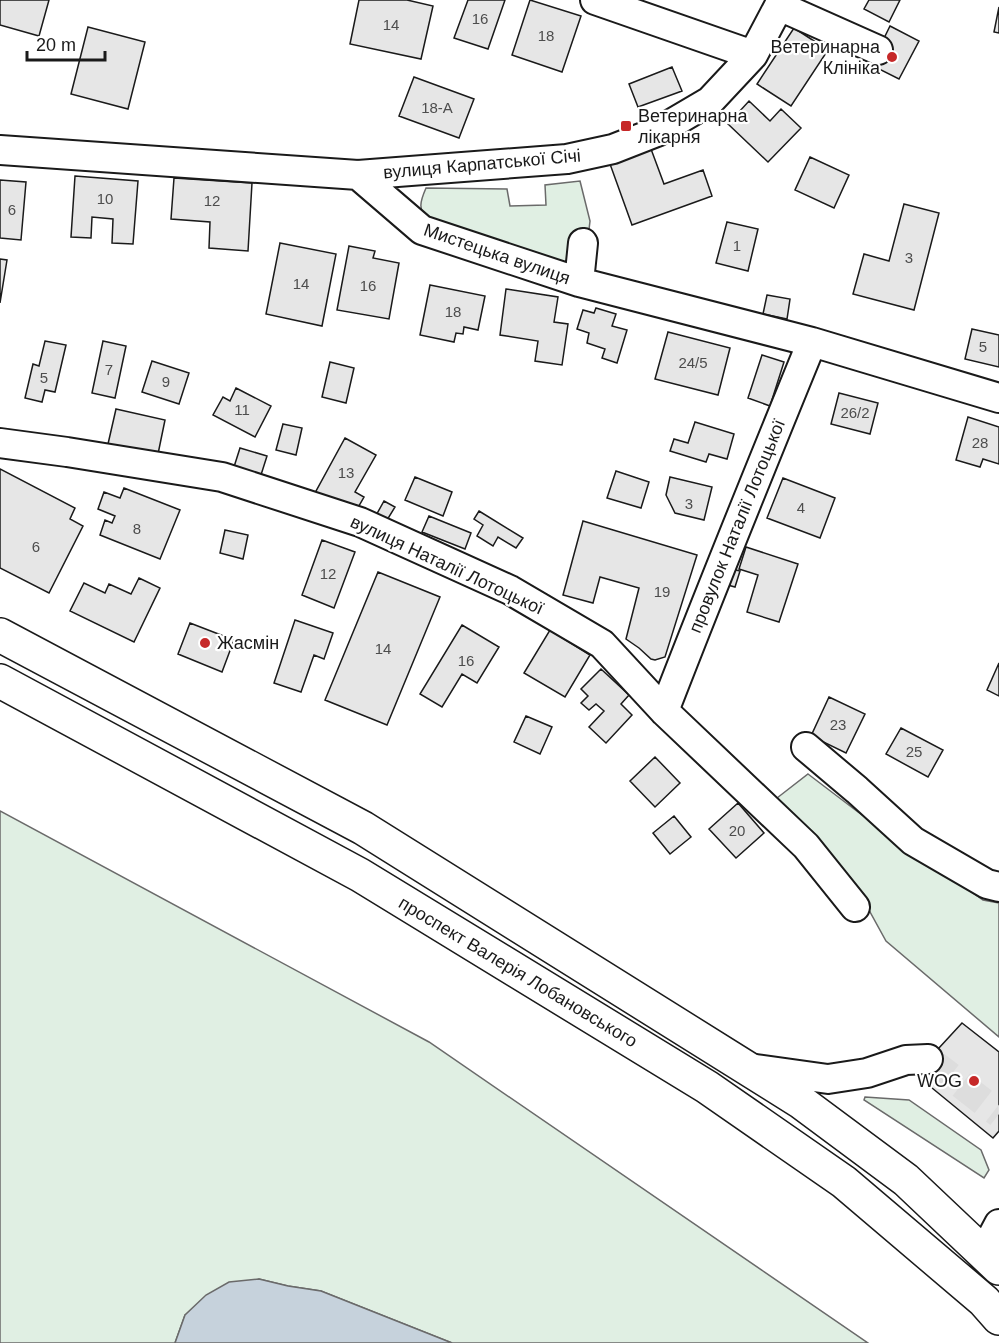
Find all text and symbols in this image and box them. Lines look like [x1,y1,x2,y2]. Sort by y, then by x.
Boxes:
house number: 16 [472,10,488,27]
house number: 14 [383,16,399,33]
scale bar [27,24,105,62]
house number: 18 [538,27,554,44]
text: 20 m [36,35,76,55]
place label: Ветеринарна Клініка [771,37,881,78]
marker: Ветеринарна Клініка [885,50,899,64]
house number: 18-А [421,99,453,116]
place label: Ветеринарна лікарня [638,106,748,147]
marker: Ветеринарна лікарня [619,119,633,133]
street label: вулиця Карпатської Січі [382,145,582,183]
house number: 10 [97,190,113,207]
house number: 12 [204,192,220,209]
house number: 6 [8,201,16,218]
street label: Мистецька вулиця [421,220,573,288]
house number: 1 [733,237,741,254]
house number: 3 [905,249,913,266]
house number: 14 [293,275,309,292]
house number: 16 [360,277,376,294]
house number: 18 [445,303,461,320]
house number: 5 [979,338,987,355]
house number: 24/5 [678,354,708,371]
house number: 7 [105,361,113,378]
house number: 5 [40,369,48,386]
house number: 9 [162,373,170,390]
house number: 11 [234,401,250,418]
house number: 26/2 [840,404,870,421]
street label: провулок Наталії Лотоцької [685,416,789,636]
house number: 28 [972,434,988,451]
house number: 13 [338,464,354,481]
house number: 3 [685,495,693,512]
house number: 4 [797,499,805,516]
street label: вулиця Наталії Лотоцької [347,511,547,619]
house number: 8 [133,520,141,537]
house number: 6 [32,538,40,555]
house number: 12 [320,565,336,582]
house number: 19 [654,583,670,600]
place label: Жасмін [217,633,279,653]
marker: Жасмін [198,636,212,650]
house number: 14 [375,640,391,657]
house number: 16 [458,652,474,669]
house number: 23 [830,716,846,733]
house number: 25 [906,743,922,760]
house number: 20 [729,822,745,839]
street label: проспект Валерія Лобановського [395,893,641,1051]
place label: WOG [917,1071,962,1091]
marker: WOG [967,1074,981,1088]

